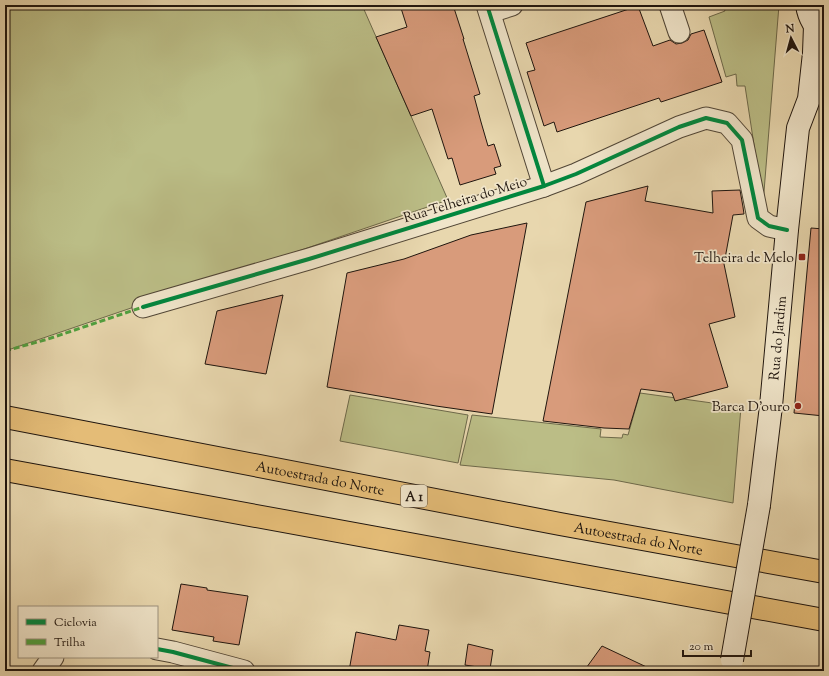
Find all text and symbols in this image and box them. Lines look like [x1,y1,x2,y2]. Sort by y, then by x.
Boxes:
north arrow [771,18,811,58]
text: N [784,21,795,38]
street label: Rua Telheira do Meio [401,172,530,229]
place label: Telheira de Melo [694,249,794,269]
marker: Telheira de Melo [797,252,807,262]
street label: Rua do Jardim [765,295,793,381]
place label: Barca D'ouro [712,398,790,418]
marker: Barca D'ouro [793,401,803,411]
street label: Autoestrada do Norte [254,458,386,502]
road number: A 1 [401,485,427,507]
street label: Autoestrada do Norte [572,519,704,562]
legend [18,606,158,658]
text: Ciclovia [54,614,97,632]
scale bar [683,632,751,658]
text: Trilha [54,634,86,652]
text: 20 m [689,638,714,656]

